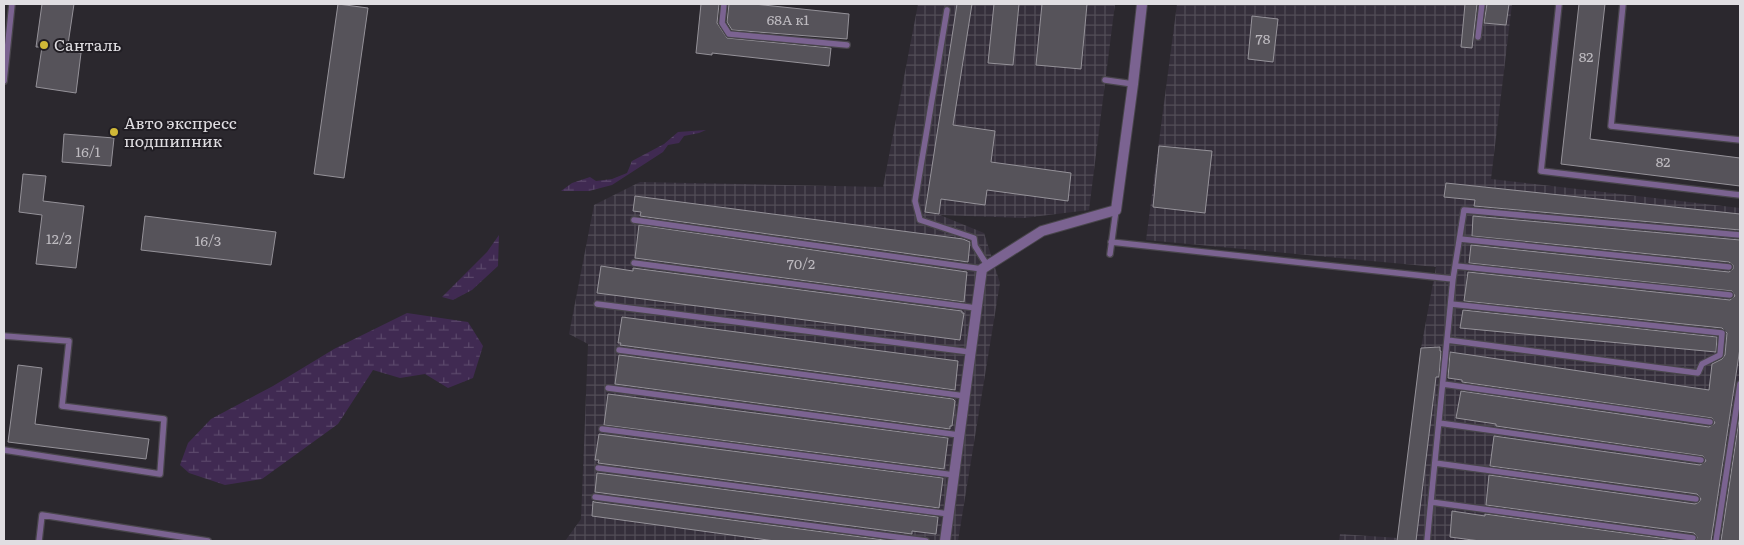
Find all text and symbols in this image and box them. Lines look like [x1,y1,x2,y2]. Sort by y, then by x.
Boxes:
house number: 68А к1 [767,9,809,29]
house number: 78 [1256,28,1271,48]
place label: Санталь [54,32,122,56]
marker: Санталь [38,39,50,51]
house number: 82 [1579,46,1593,66]
place label: Авто экспресс подшипник [124,110,237,152]
marker: Авто экспресс подшипник [108,126,120,138]
house number: 16/1 [76,141,101,161]
house number: 82 [1656,151,1670,171]
house number: 12/2 [46,228,72,248]
house number: 16/3 [195,230,221,250]
house number: 70/2 [787,253,815,273]

